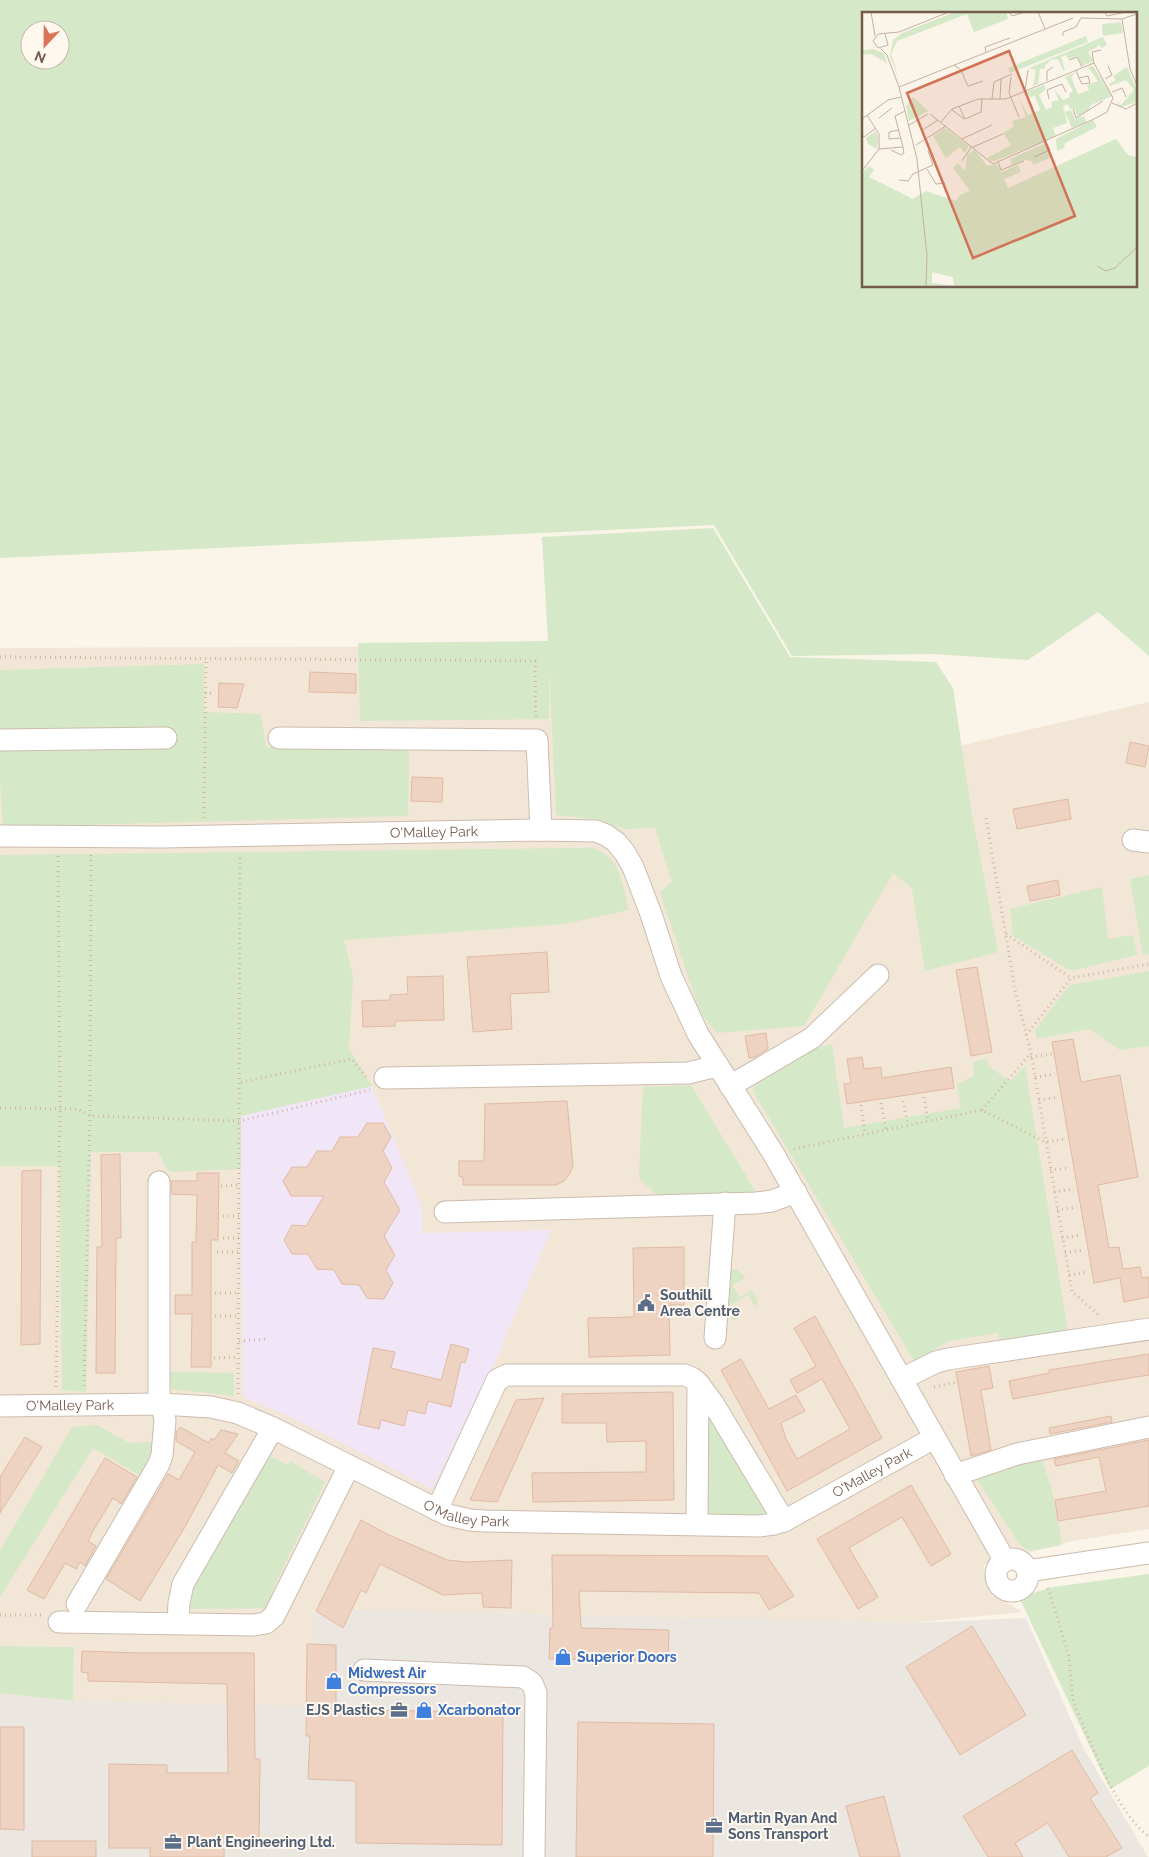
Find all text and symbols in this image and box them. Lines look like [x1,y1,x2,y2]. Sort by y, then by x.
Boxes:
inset map [862,12,1136,288]
north arrow [20,20,70,70]
text: N [32,48,48,66]
street label: O'Malley Park [390,823,479,841]
place label: Southill Area Centre [660,1287,741,1319]
public building icon: Southill Area Centre [636,1293,656,1313]
street label: O'Malley Park [26,1397,115,1414]
street label: O'Malley Park [829,1444,915,1501]
street label: O'Malley Park [421,1496,510,1529]
shop icon: Superior Doors [553,1647,573,1667]
place label: Superior Doors [577,1649,677,1665]
place label: Midwest Air Compressors [348,1665,436,1697]
shop icon: Midwest Air Compressors [324,1671,344,1691]
office icon: EJS Plastics [389,1700,409,1720]
shop icon: Xcarbonator [414,1700,434,1720]
place label: EJS Plastics [306,1702,385,1718]
place label: Xcarbonator [437,1702,521,1718]
place label: Martin Ryan And Sons Transport [728,1810,837,1842]
office icon: Martin Ryan And Sons Transport [704,1816,724,1836]
office icon: Plant Engineering Ltd. [163,1832,183,1852]
place label: Plant Engineering Ltd. [187,1834,335,1850]

